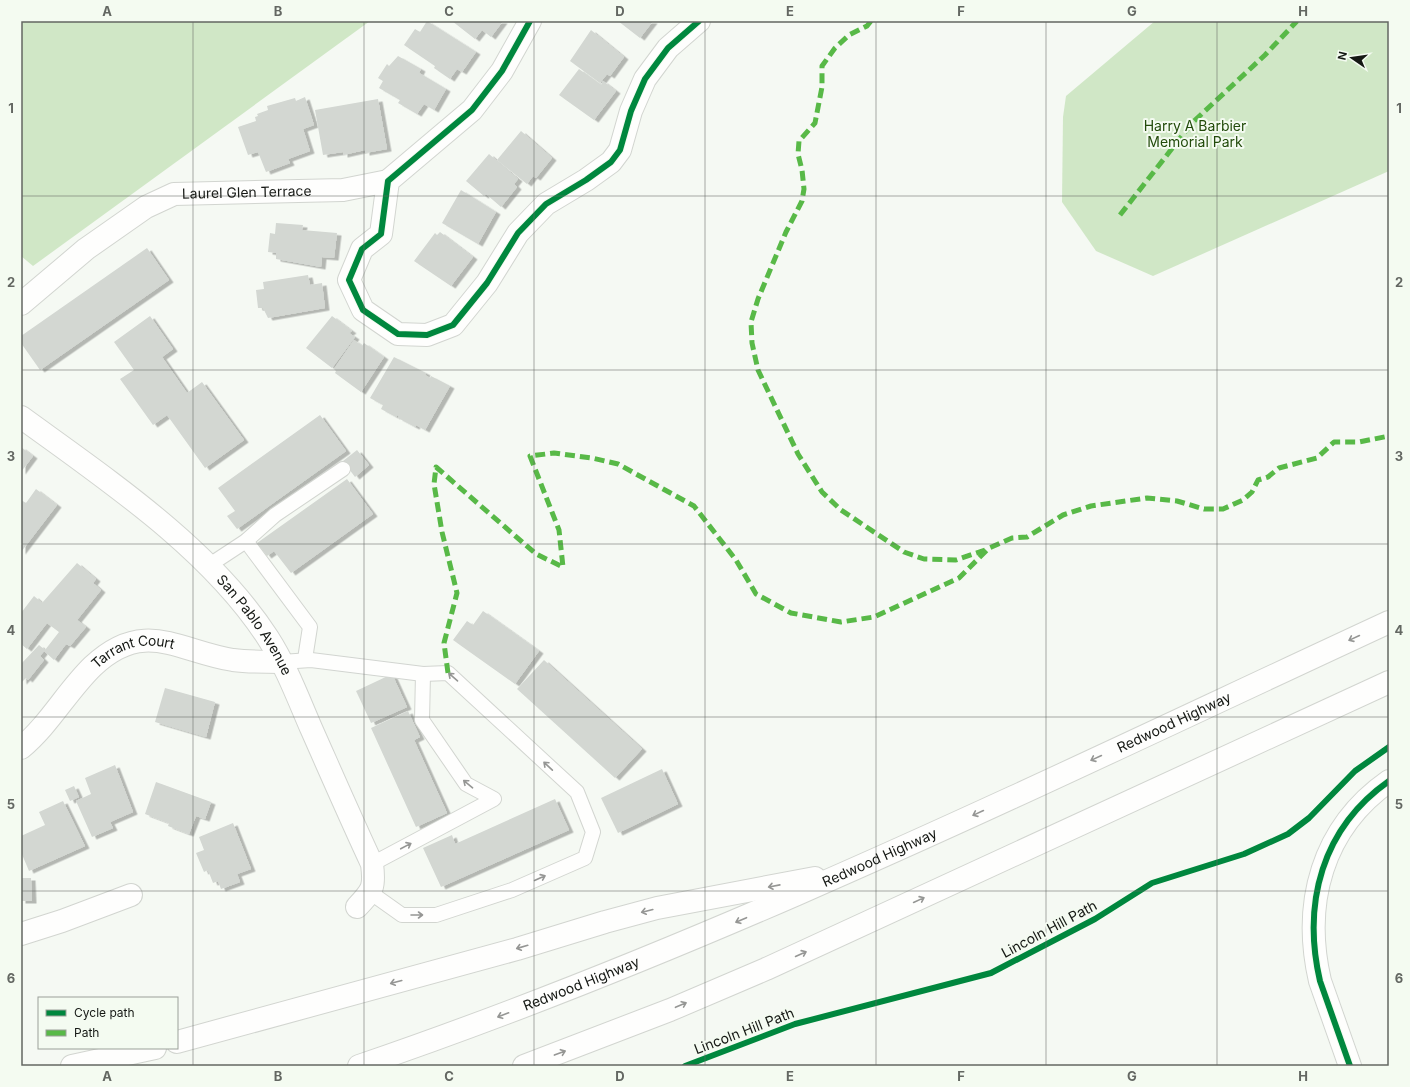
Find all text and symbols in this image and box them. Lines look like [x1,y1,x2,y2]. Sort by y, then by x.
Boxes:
text: A [102,3,112,19]
text: B [274,3,283,19]
text: C [444,3,454,19]
text: D [615,3,625,19]
text: E [786,3,794,19]
text: F [957,3,965,19]
text: G [1127,3,1137,19]
text: H [1298,3,1308,19]
north arrow [1332,38,1372,78]
text: N [1334,50,1350,61]
text: 1 [8,100,14,116]
text: 1 [1396,100,1402,116]
park label: Harry A Barbier Memorial Park [1144,117,1246,150]
street label: Laurel Glen Terrace [182,182,312,202]
text: 2 [7,274,15,290]
text: 2 [1395,274,1403,290]
text: 3 [7,448,15,464]
text: 3 [1395,448,1403,464]
street label: San Pablo Avenue [214,571,296,678]
text: 4 [7,622,16,638]
text: 4 [1395,622,1404,638]
street label: Tarrant Court [88,631,177,671]
one-way arrow [1348,635,1360,642]
one-way arrow [448,673,458,682]
street label: Redwood Highway [1114,688,1234,756]
one-way arrow [1090,755,1102,762]
one-way arrow [543,761,554,770]
one-way arrow [463,779,474,788]
text: 5 [7,796,15,812]
text: 5 [1395,796,1403,812]
one-way arrow [972,810,984,817]
street label: Redwood Highway [819,824,940,890]
one-way arrow [400,841,412,849]
one-way arrow [534,873,546,881]
one-way arrow [768,882,781,890]
one-way arrow [913,896,925,903]
street label: Lincoln Hill Path [998,896,1099,961]
one-way arrow [640,908,653,915]
one-way arrow [410,911,423,919]
one-way arrow [735,917,747,924]
one-way arrow [515,944,528,951]
one-way arrow [795,950,807,957]
street label: Redwood Highway [520,952,642,1014]
text: 6 [7,970,15,986]
text: 6 [1395,970,1403,986]
one-way arrow [390,979,403,986]
legend [38,997,178,1049]
one-way arrow [675,1000,687,1008]
street label: Lincoln Hill Path [691,1004,796,1057]
text: Cycle path [74,1005,135,1020]
one-way arrow [498,1011,510,1019]
text: Path [74,1025,99,1040]
one-way arrow [554,1048,566,1056]
text: A [102,1068,112,1084]
text: B [274,1068,283,1084]
text: C [444,1068,454,1084]
text: D [615,1068,625,1084]
text: E [786,1068,794,1084]
text: F [957,1068,965,1084]
text: G [1127,1068,1137,1084]
text: H [1298,1068,1308,1084]

